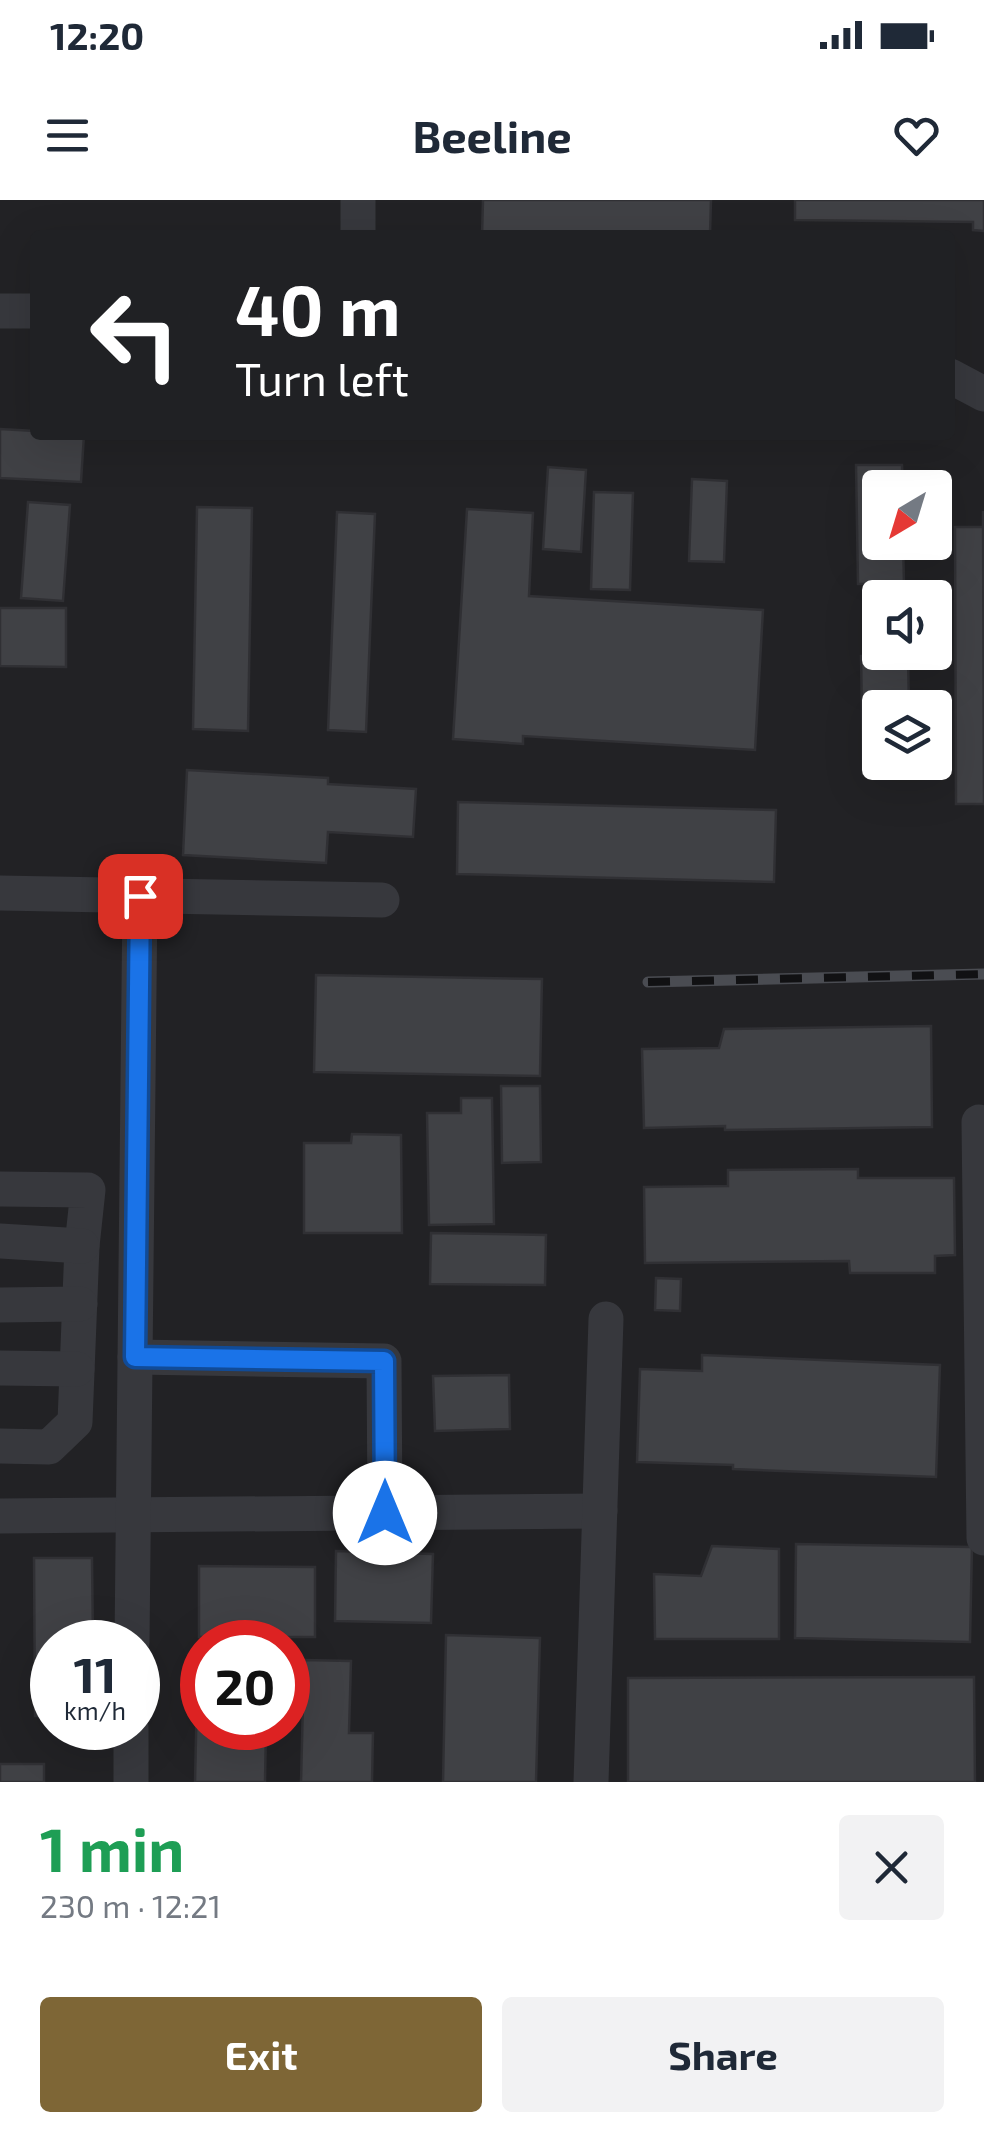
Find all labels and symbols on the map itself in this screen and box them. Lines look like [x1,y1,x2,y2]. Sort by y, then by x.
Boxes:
north arrow [862,470,952,560]
pin [98,854,183,939]
position arrow [333,1461,437,1565]
speed limit sign: 20 [180,1620,310,1750]

